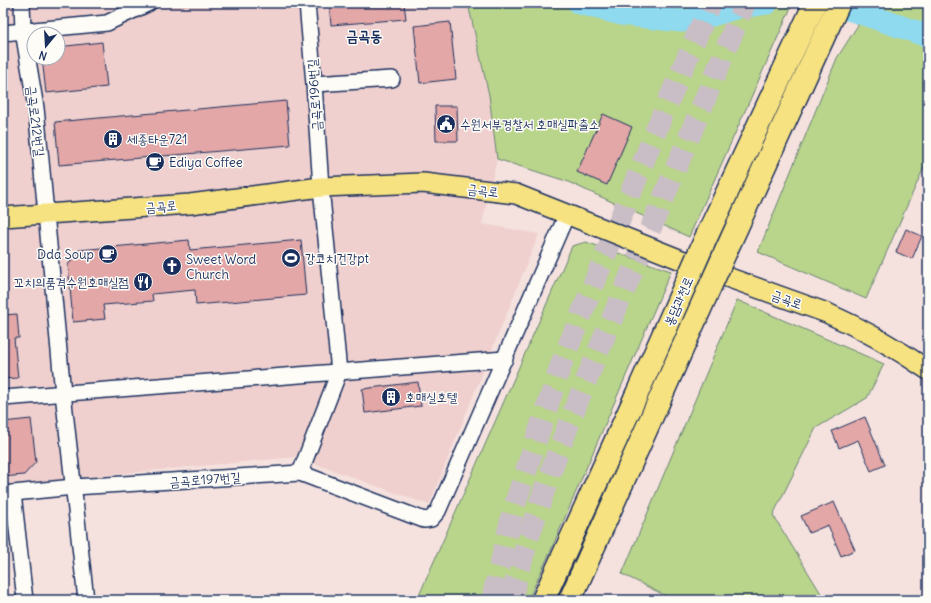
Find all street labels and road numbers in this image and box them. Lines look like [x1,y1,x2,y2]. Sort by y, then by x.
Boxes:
street label: 금곡로196번길 [303,58,326,132]
street label: 금곡로212번길 [23,84,48,158]
street label: 금곡로 [466,180,500,201]
street label: 금곡로 [145,197,177,216]
street label: 봉담과천로 [660,274,697,329]
street label: 금곡로 [769,286,804,313]
street label: 금곡로197번길 [169,469,241,490]

